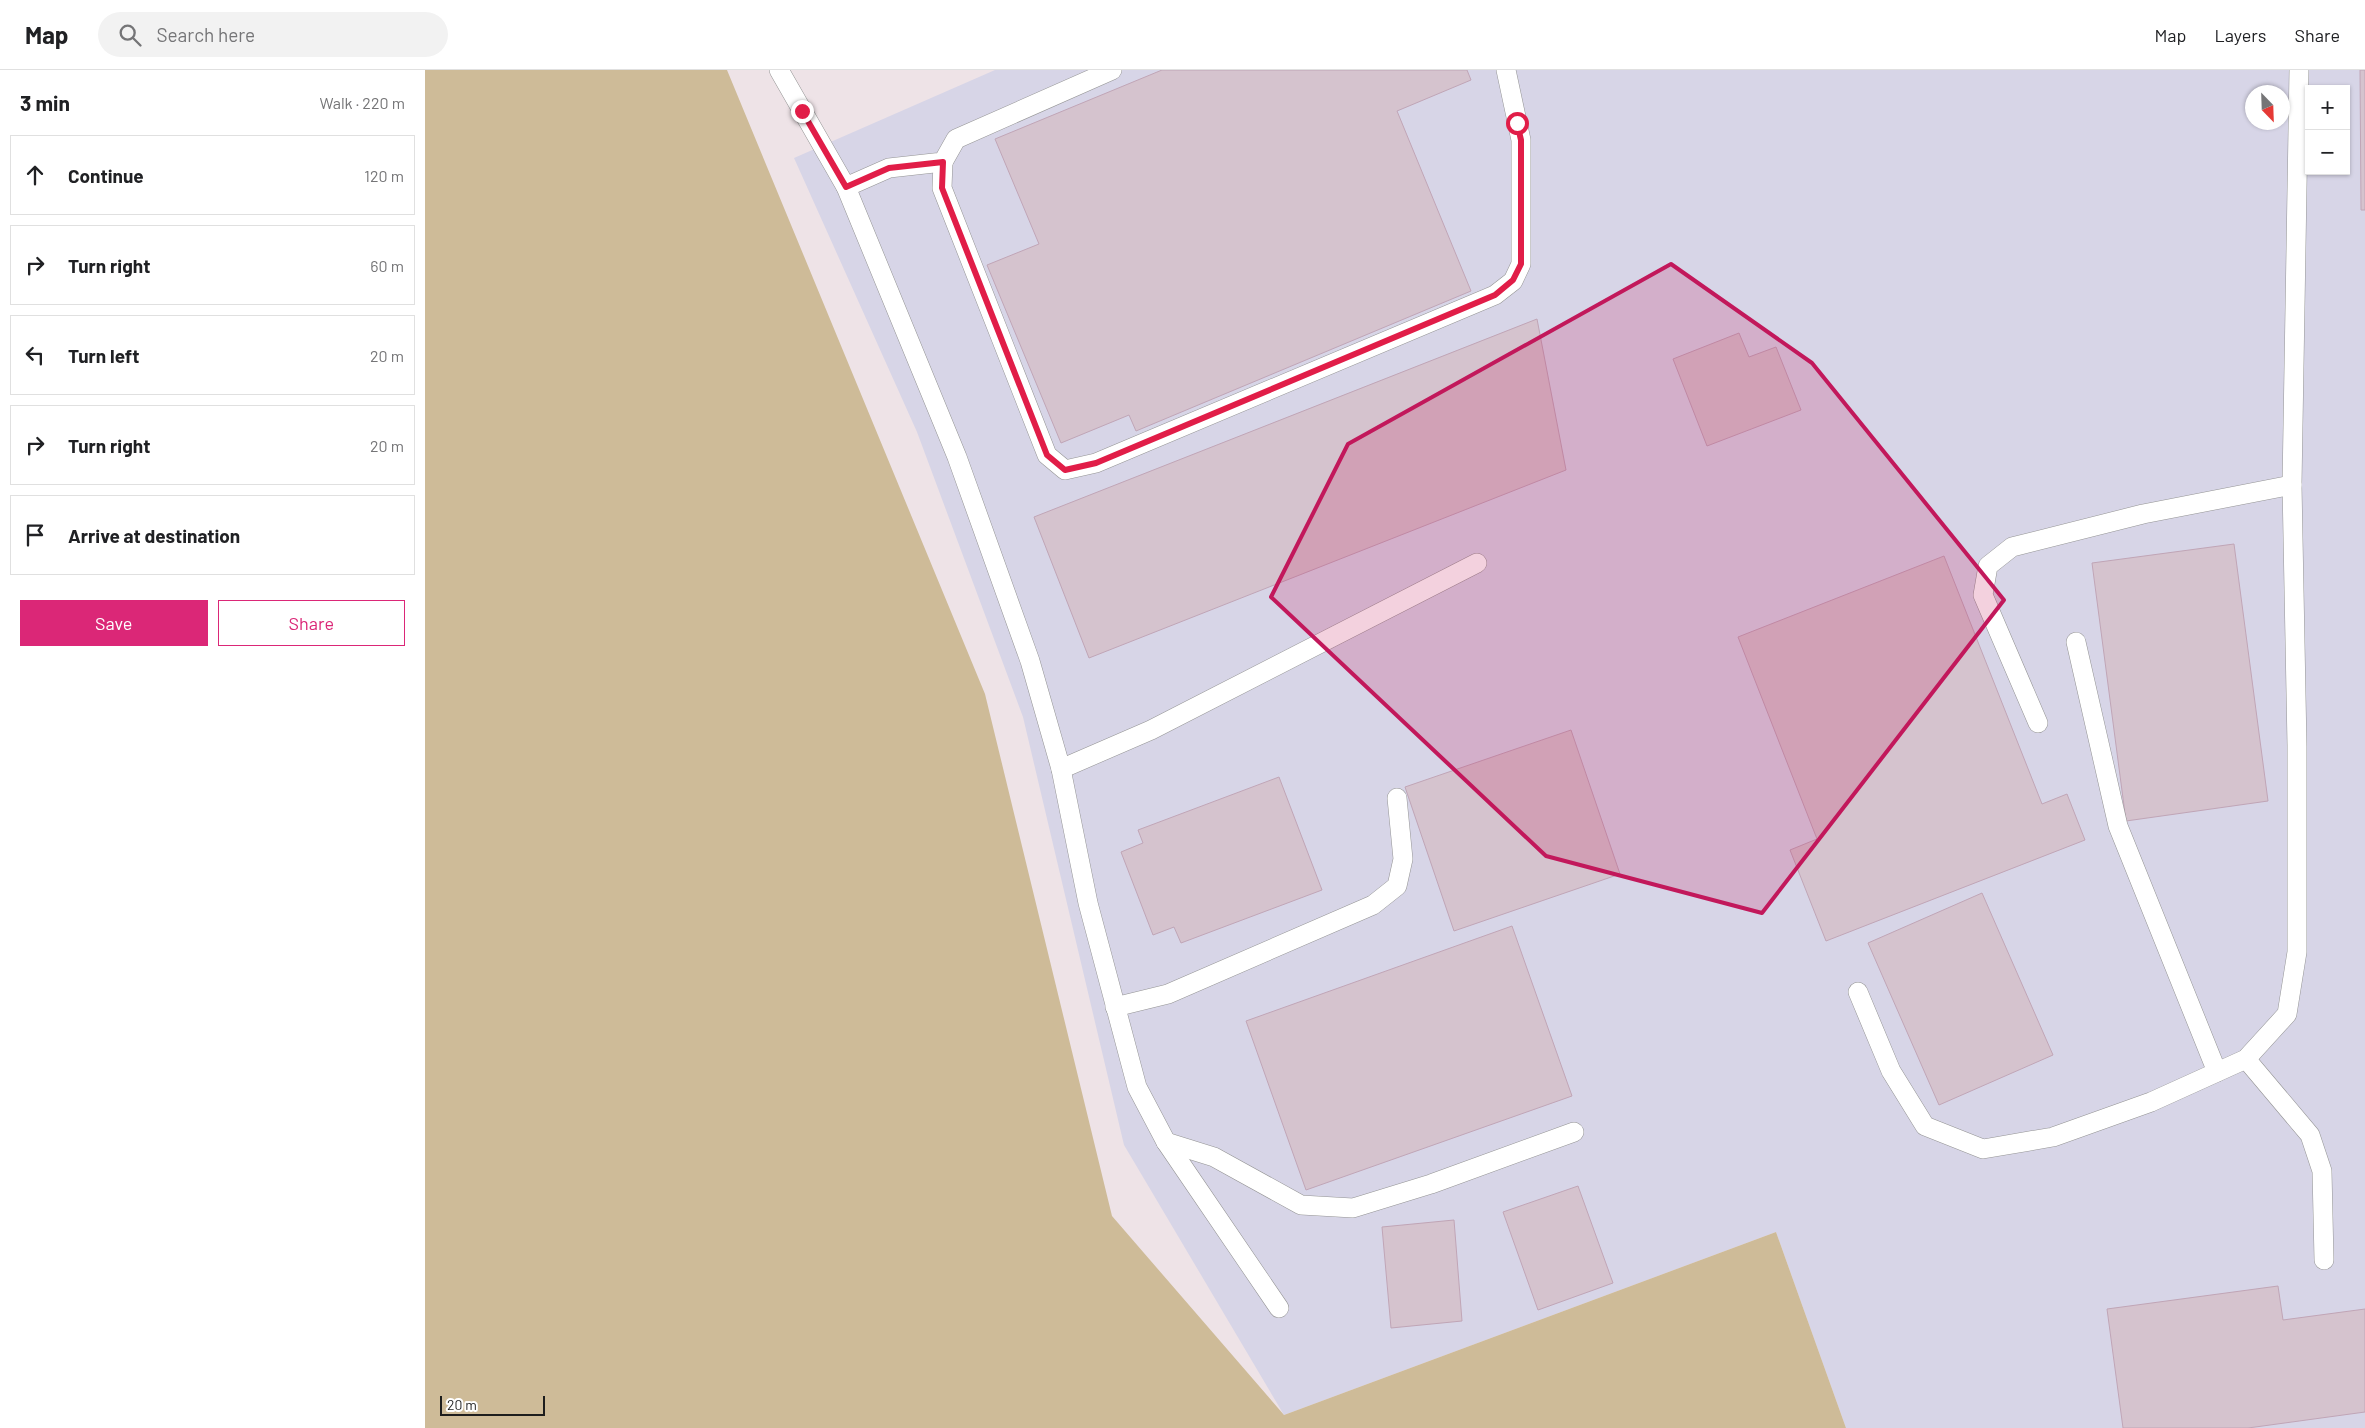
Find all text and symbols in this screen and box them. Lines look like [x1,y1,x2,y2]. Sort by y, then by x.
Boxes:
search box [98,12,448,57]
text: Map [25,20,68,49]
icon: search [116,21,144,49]
text: Search here [156,23,255,46]
text: Map [2154,24,2186,46]
text: Layers [2214,24,2267,46]
text: Share [2295,24,2340,46]
north arrow [2245,85,2290,130]
map controls [2305,85,2350,175]
button: + [2305,85,2350,130]
text: 3 min [20,90,70,115]
text: Walk · 220 m [319,93,405,112]
route end [791,100,814,123]
route start [1506,112,1529,135]
button: − [2305,130,2350,175]
icon: ahead [21,161,49,189]
text: Continue [68,164,144,187]
text: 120 m [364,166,404,185]
icon: right [21,251,49,279]
text: Turn right [68,254,150,277]
text: 60 m [370,256,404,275]
icon: left [21,341,49,369]
text: Turn left [68,344,139,367]
text: 20 m [370,346,404,365]
icon: right [21,431,49,459]
text: Turn right [68,434,150,457]
text: 20 m [370,436,404,455]
icon: arrive [21,521,49,549]
text: Arrive at destination [68,524,240,547]
button: Save [20,600,208,646]
button: Share [218,600,405,646]
scale bar [440,1393,545,1416]
text: 20 m [447,1396,477,1413]

